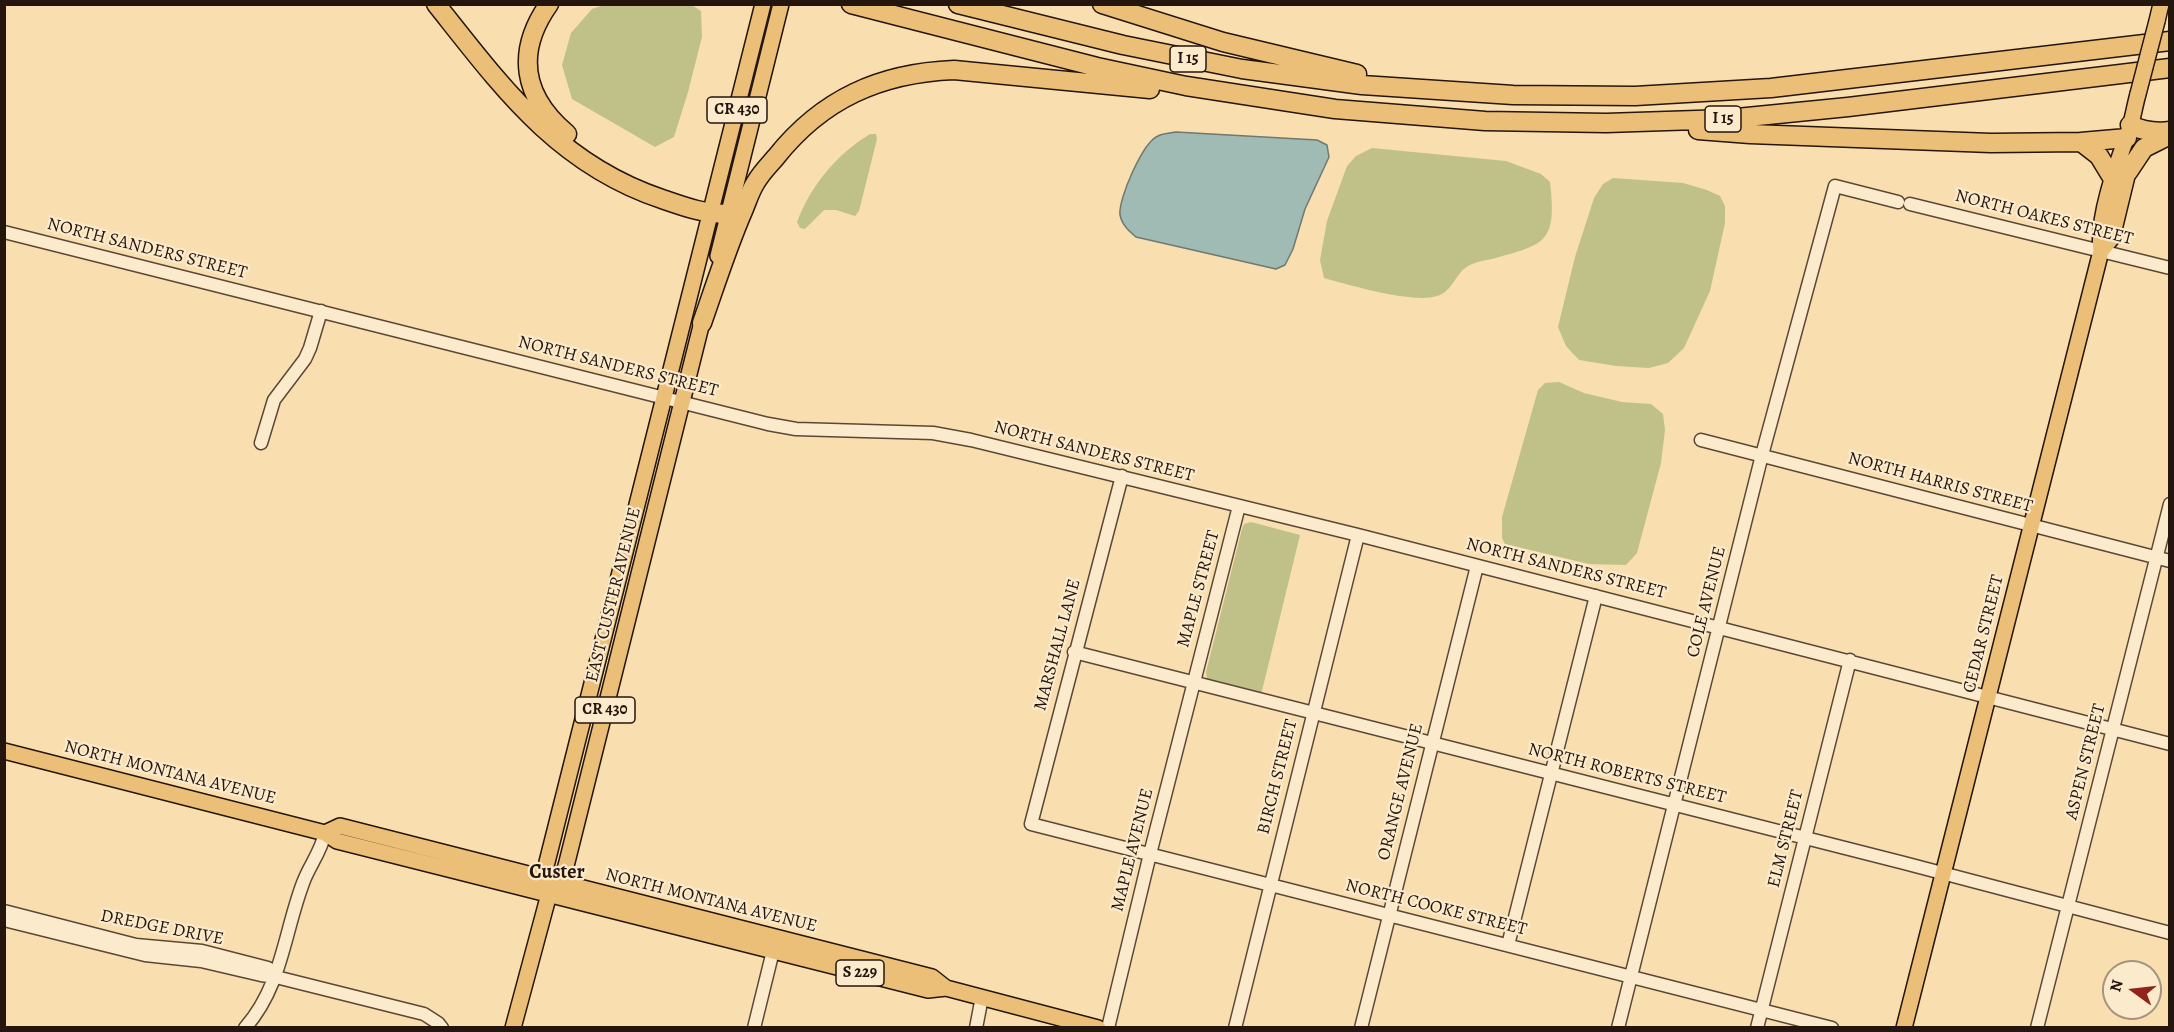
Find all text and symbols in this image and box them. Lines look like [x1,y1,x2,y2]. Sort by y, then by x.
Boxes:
road number: I 15 [1170,46,1206,72]
road number: CR 430 [707,97,767,123]
road number: I 15 [1705,106,1741,132]
street label: NORTH OAKES STREET [1953,185,2135,251]
street label: NORTH SANDERS STREET [45,214,249,284]
street label: NORTH SANDERS STREET [516,332,720,402]
street label: NORTH SANDERS STREET [992,417,1196,487]
street label: NORTH HARRIS STREET [1845,448,2035,518]
street label: EAST CUSTER AVENUE [582,505,646,685]
street label: MAPLE STREET [1173,528,1225,650]
street label: NORTH SANDERS STREET [1464,534,1668,604]
street label: COLE AVENUE [1683,544,1731,660]
street label: CEDAR STREET [1959,573,2009,695]
street label: MARSHALL LANE [1030,577,1086,713]
road number: CR 430 [575,697,635,723]
street label: ASPEN STREET [2061,702,2111,822]
street label: BIRCH STREET [1253,717,1303,837]
street label: ORANGE AVENUE [1374,721,1428,863]
street label: NORTH MONTANA AVENUE [62,736,278,810]
street label: NORTH ROBERTS STREET [1526,739,1728,809]
street label: MAPLE AVENUE [1107,786,1159,914]
street label: ELM STREET [1763,788,1809,890]
district label: Custer [529,861,585,885]
street label: NORTH MONTANA AVENUE [603,864,819,938]
street label: NORTH COOKE STREET [1343,875,1529,941]
street label: DREDGE DRIVE [99,905,225,951]
road number: S 229 [836,960,884,986]
north arrow [2102,960,2162,1020]
text: N [2104,977,2129,994]

